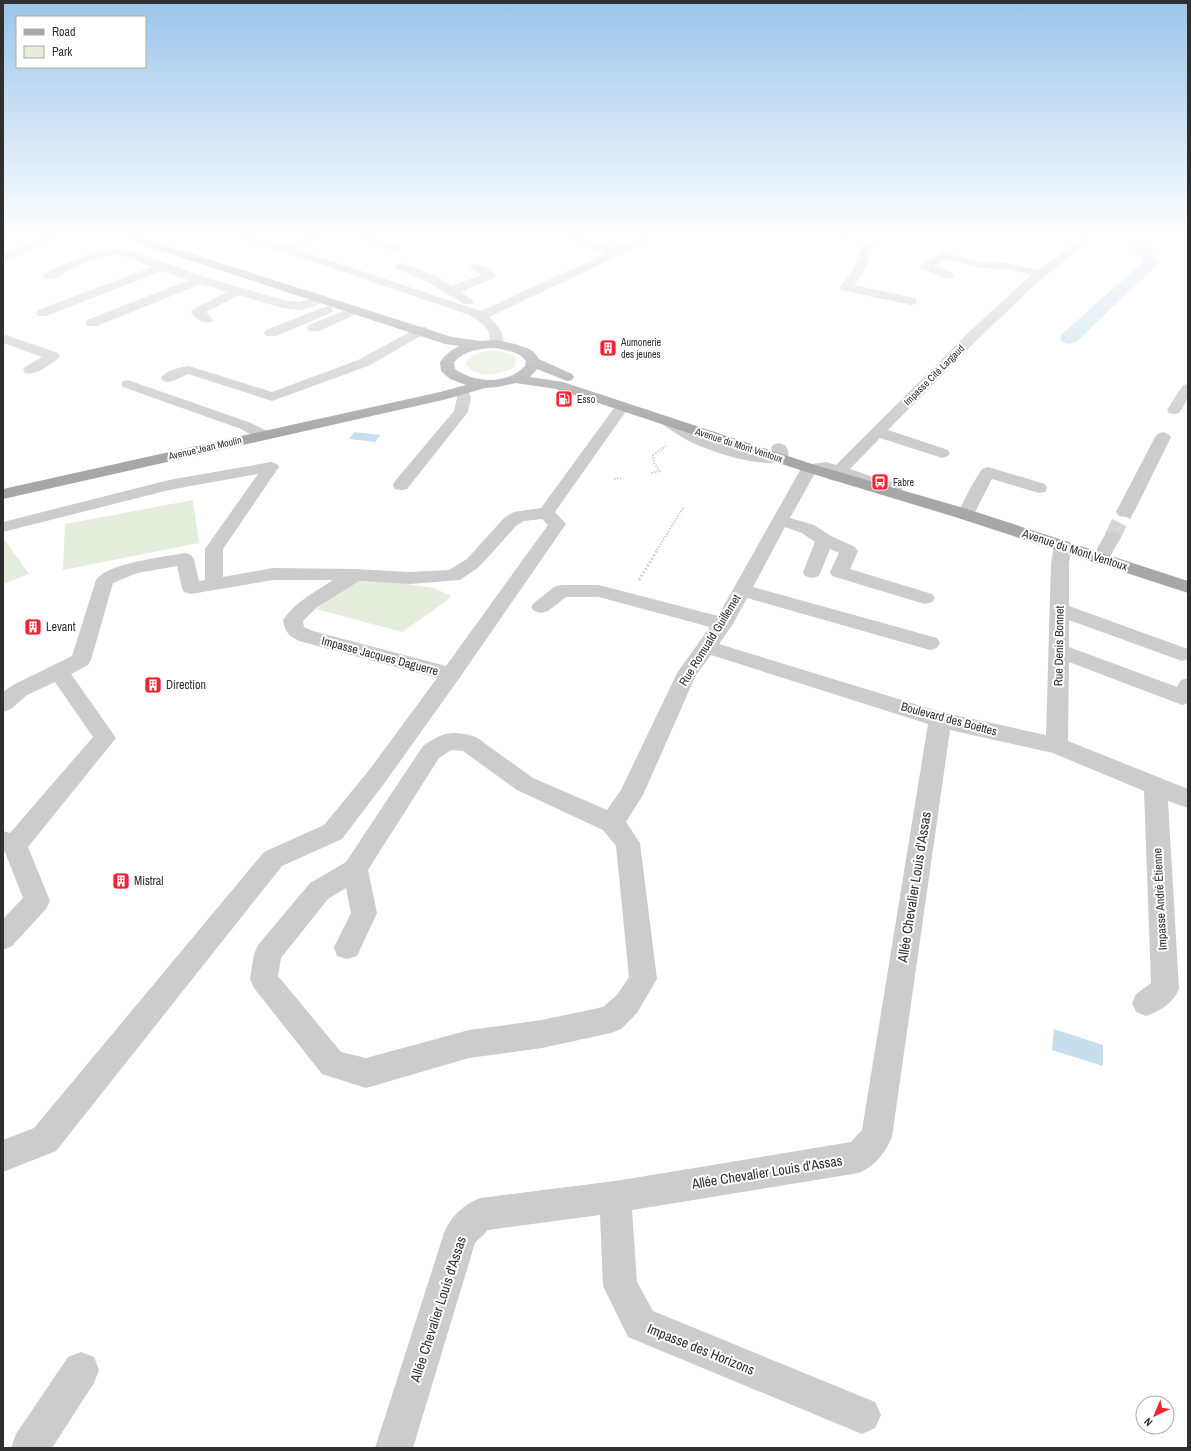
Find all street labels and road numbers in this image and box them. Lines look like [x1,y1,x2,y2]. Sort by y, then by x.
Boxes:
street label: Impasse Cité Largaud [901,342,967,408]
street label: Avenue du Mont Ventoux [693,424,785,466]
street label: Avenue Jean Moulin [166,433,243,463]
street label: Avenue du Mont Ventoux [1019,525,1130,575]
street label: Rue Romuald Guillemet [675,591,745,689]
street label: Rue Denis Bonnet [1050,605,1068,686]
street label: Impasse Jacques Daguerre [320,633,440,679]
street label: Boulevard des Boëttes [899,698,999,740]
street label: Allée Chevalier Louis d'Assas [893,810,935,965]
street label: Impasse André Étienne [1149,847,1171,951]
street label: Allée Chevalier Louis d'Assas [689,1151,844,1193]
street label: Allée Chevalier Louis d'Assas [406,1234,470,1385]
street label: Impasse des Horizons [645,1319,758,1379]

